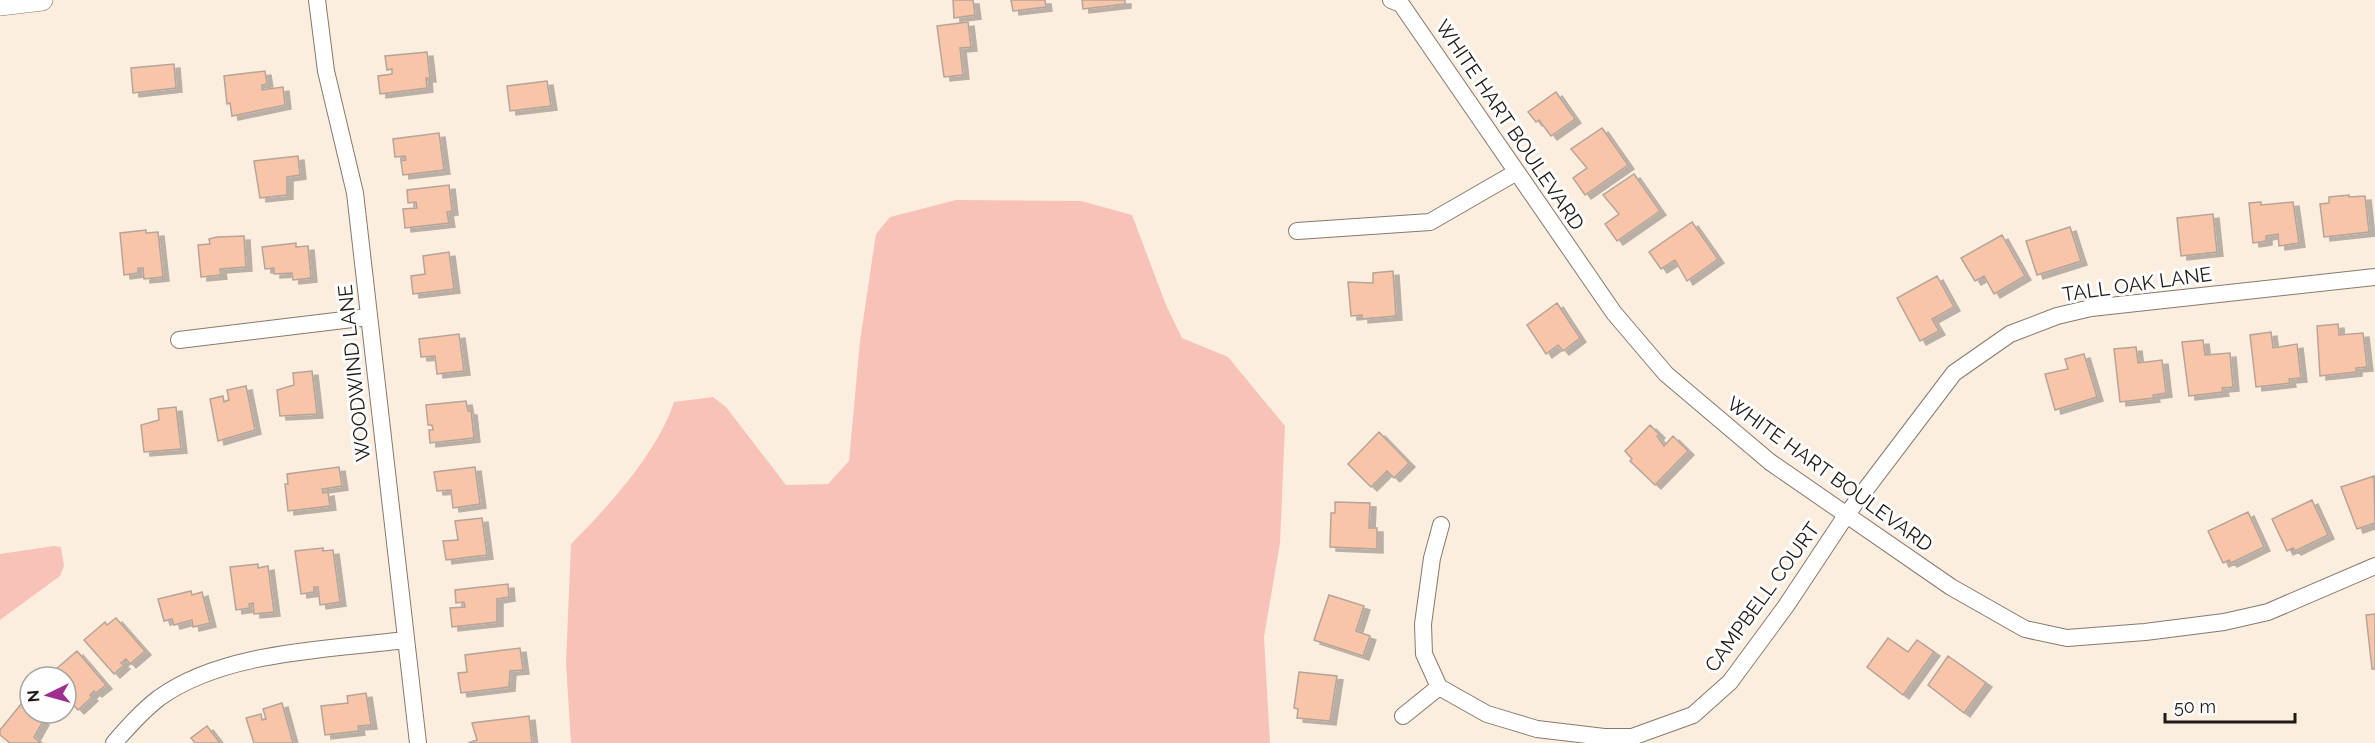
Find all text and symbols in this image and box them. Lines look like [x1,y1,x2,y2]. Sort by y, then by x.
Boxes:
street label: WHITE HART BOULEVARD [1431,15,1589,235]
street label: TALL OAK LANE [2061,262,2213,306]
street label: WOODWIND LANE [333,283,375,463]
street label: WHITE HART BOULEVARD [1722,391,1938,557]
street label: CAMPBELL COURT [1700,517,1824,677]
north arrow [18,665,78,725]
scale bar [2165,686,2296,724]
text: N [24,689,44,703]
text: 50 m [2174,696,2216,717]

